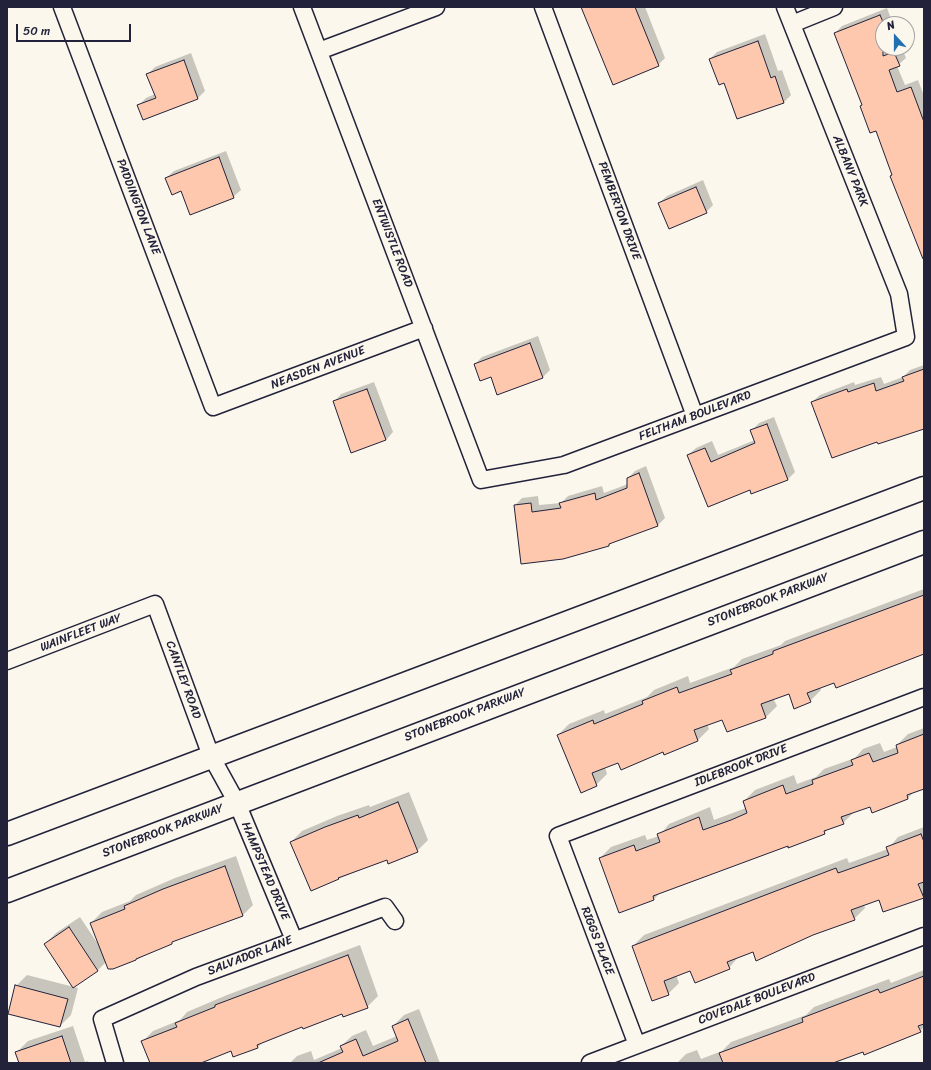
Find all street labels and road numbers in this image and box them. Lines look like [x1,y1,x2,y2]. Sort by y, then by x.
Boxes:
street label: ALBANY PARK [829,133,871,209]
street label: PADDINGTON LANE [113,157,163,257]
street label: PEMBERTON DRIVE [594,160,644,262]
street label: ENTWISTLE ROAD [368,197,416,289]
street label: NEASDEN AVENUE [269,343,367,393]
street label: FELTHAM BOULEVARD [637,388,753,444]
street label: STONEBROOK PARKWAY [705,570,831,630]
street label: WAINFLEET WAY [38,611,124,655]
street label: CANTLEY ROAD [162,639,204,721]
street label: STONEBROOK PARKWAY [402,685,528,745]
street label: IDLEBROOK DRIVE [693,742,789,790]
street label: STONEBROOK PARKWAY [100,801,226,861]
street label: HAMPSTEAD DRIVE [238,820,292,922]
street label: RIGGS PLACE [577,905,617,977]
street label: SALVADOR LANE [206,933,294,979]
street label: COVEDALE BOULEVARD [696,970,818,1028]

